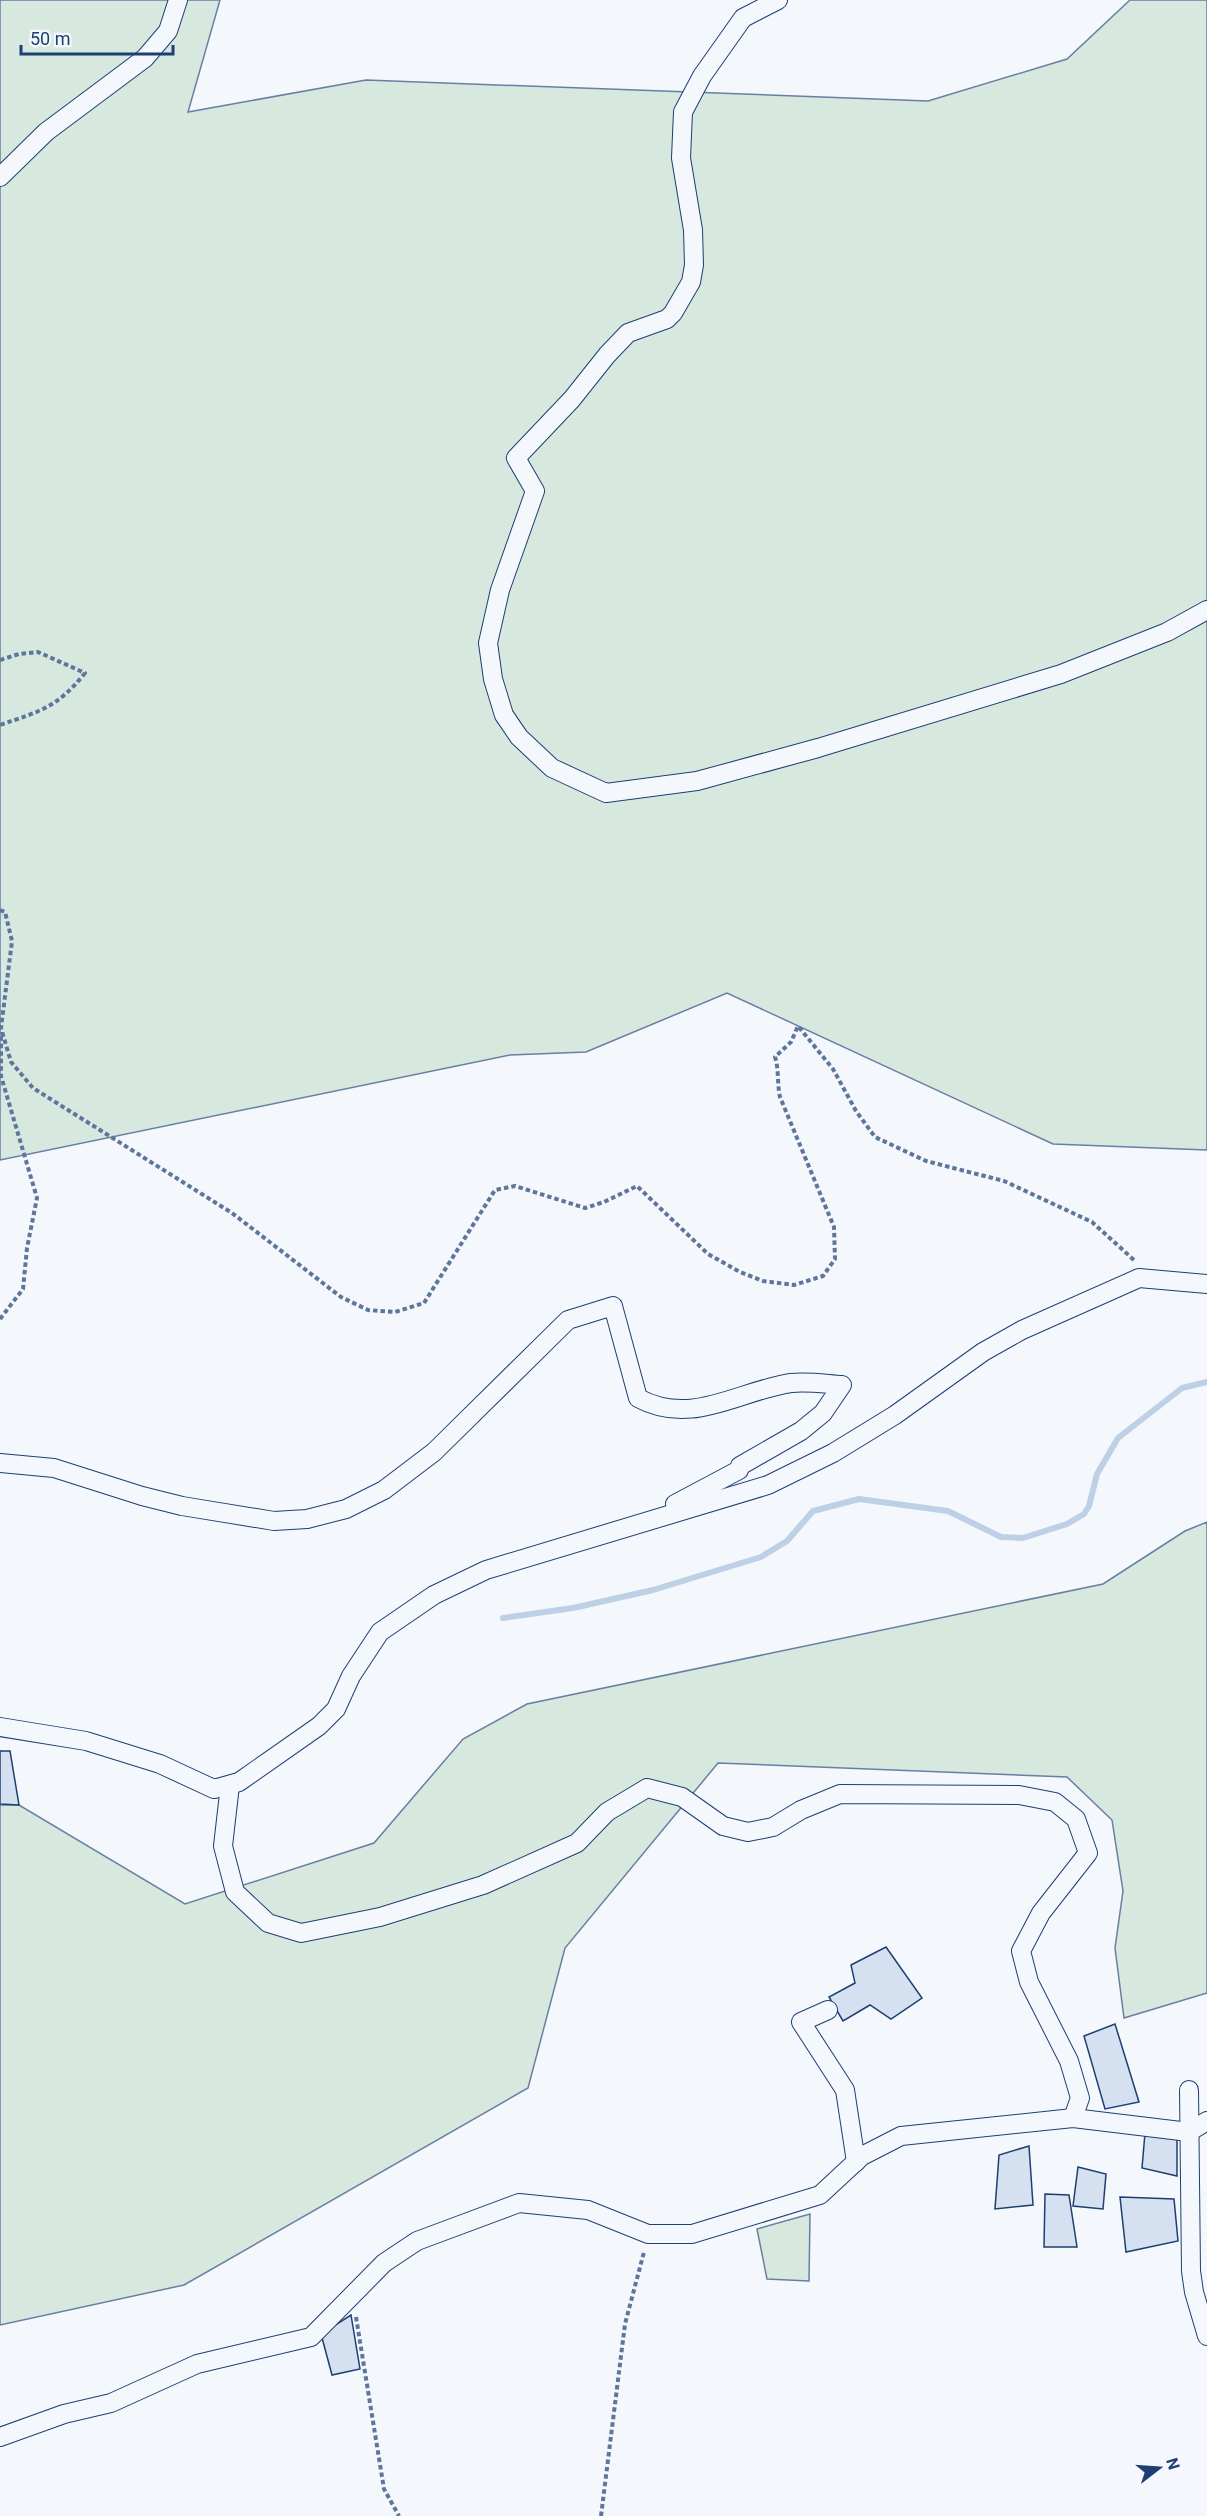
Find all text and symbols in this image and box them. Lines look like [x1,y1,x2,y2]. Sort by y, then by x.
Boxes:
scale bar [21,18,172,56]
text: 50 m [30,28,70,49]
north arrow [1129,2438,1189,2498]
text: N [1162,2456,1184,2472]

